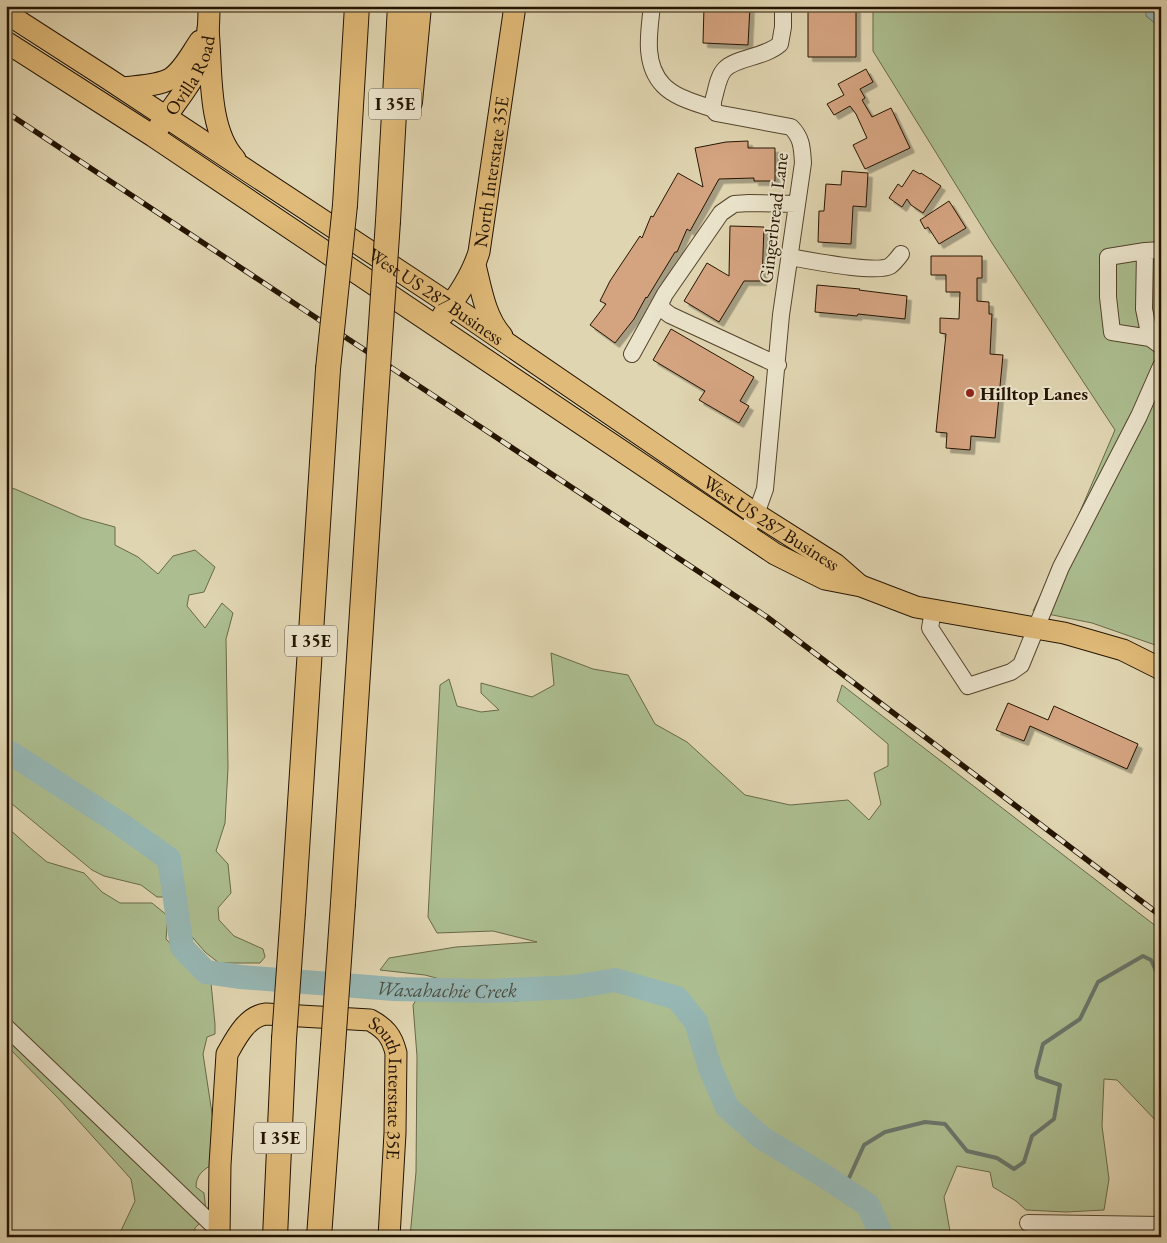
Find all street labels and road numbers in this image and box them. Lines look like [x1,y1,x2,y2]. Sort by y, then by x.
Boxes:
street label: Ovilla Road [159,33,221,121]
road number: I 35E [369,88,421,120]
street label: North Interstate 35E [468,94,515,249]
street label: Gingerbread Lane [753,151,794,285]
street label: West US 287 Business [363,242,509,351]
street label: West US 287 Business [698,469,846,576]
road number: I 35E [285,626,337,656]
street label: South Interstate 35E [364,1010,408,1161]
road number: I 35E [254,1122,306,1154]

